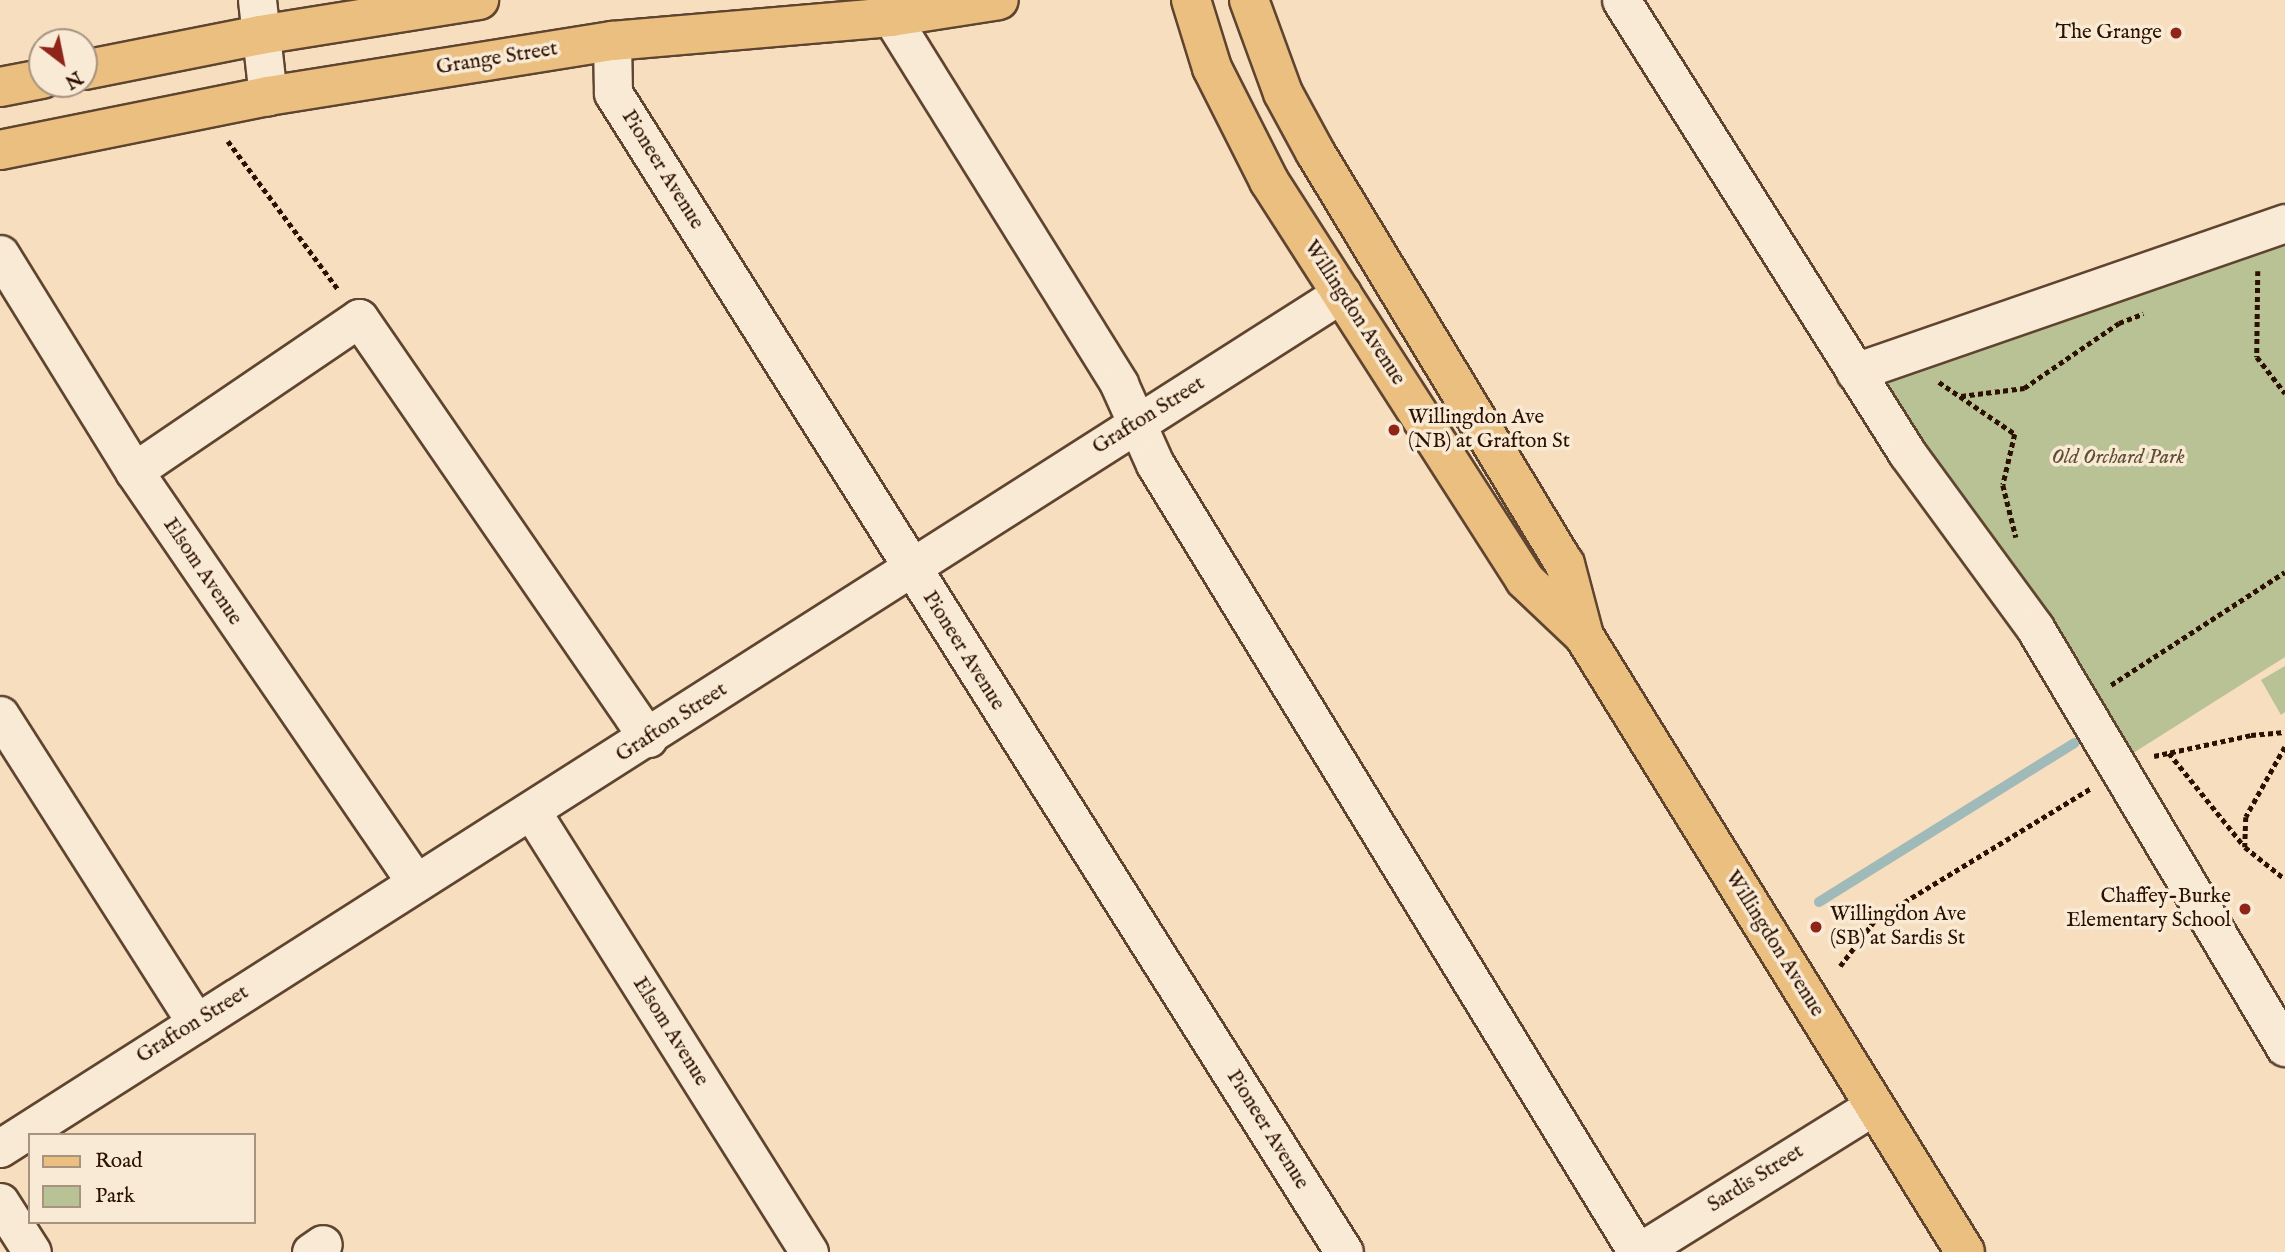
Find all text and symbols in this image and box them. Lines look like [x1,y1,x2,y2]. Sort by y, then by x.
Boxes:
place label: The Grange [2056,20,2162,46]
marker: The Grange [2168,25,2184,41]
north arrow [28,28,98,98]
street label: Grange Street [435,37,559,81]
text: N [60,65,86,94]
street label: Pioneer Avenue [615,106,709,234]
street label: Willingdon Avenue [1298,236,1410,390]
street label: Grafton Street [1088,372,1210,460]
place label: Willingdon Ave (NB) at Grafton St [1408,405,1570,455]
marker: Willingdon Ave (NB) at Grafton St [1386,422,1402,438]
park label: Old Orchard Park [2051,445,2185,471]
street label: Elsom Avenue [157,514,247,630]
street label: Pioneer Avenue [916,587,1010,715]
street label: Grafton Street [612,678,732,768]
street label: Willingdon Avenue [1719,866,1829,1022]
place label: Chaffey-Burke Elementary School [2066,884,2231,934]
marker: Chaffey-Burke Elementary School [2237,901,2253,917]
place label: Willingdon Ave (SB) at Sardis St [1830,902,1966,952]
marker: Willingdon Ave (SB) at Sardis St [1808,919,1824,935]
street label: Elsom Avenue [626,973,714,1091]
street label: Grafton Street [132,981,254,1069]
street label: Pioneer Avenue [1220,1066,1314,1194]
legend [28,1133,256,1224]
street label: Sardis Street [1703,1140,1809,1218]
text: Road [95,1148,142,1175]
text: Park [95,1183,135,1210]

